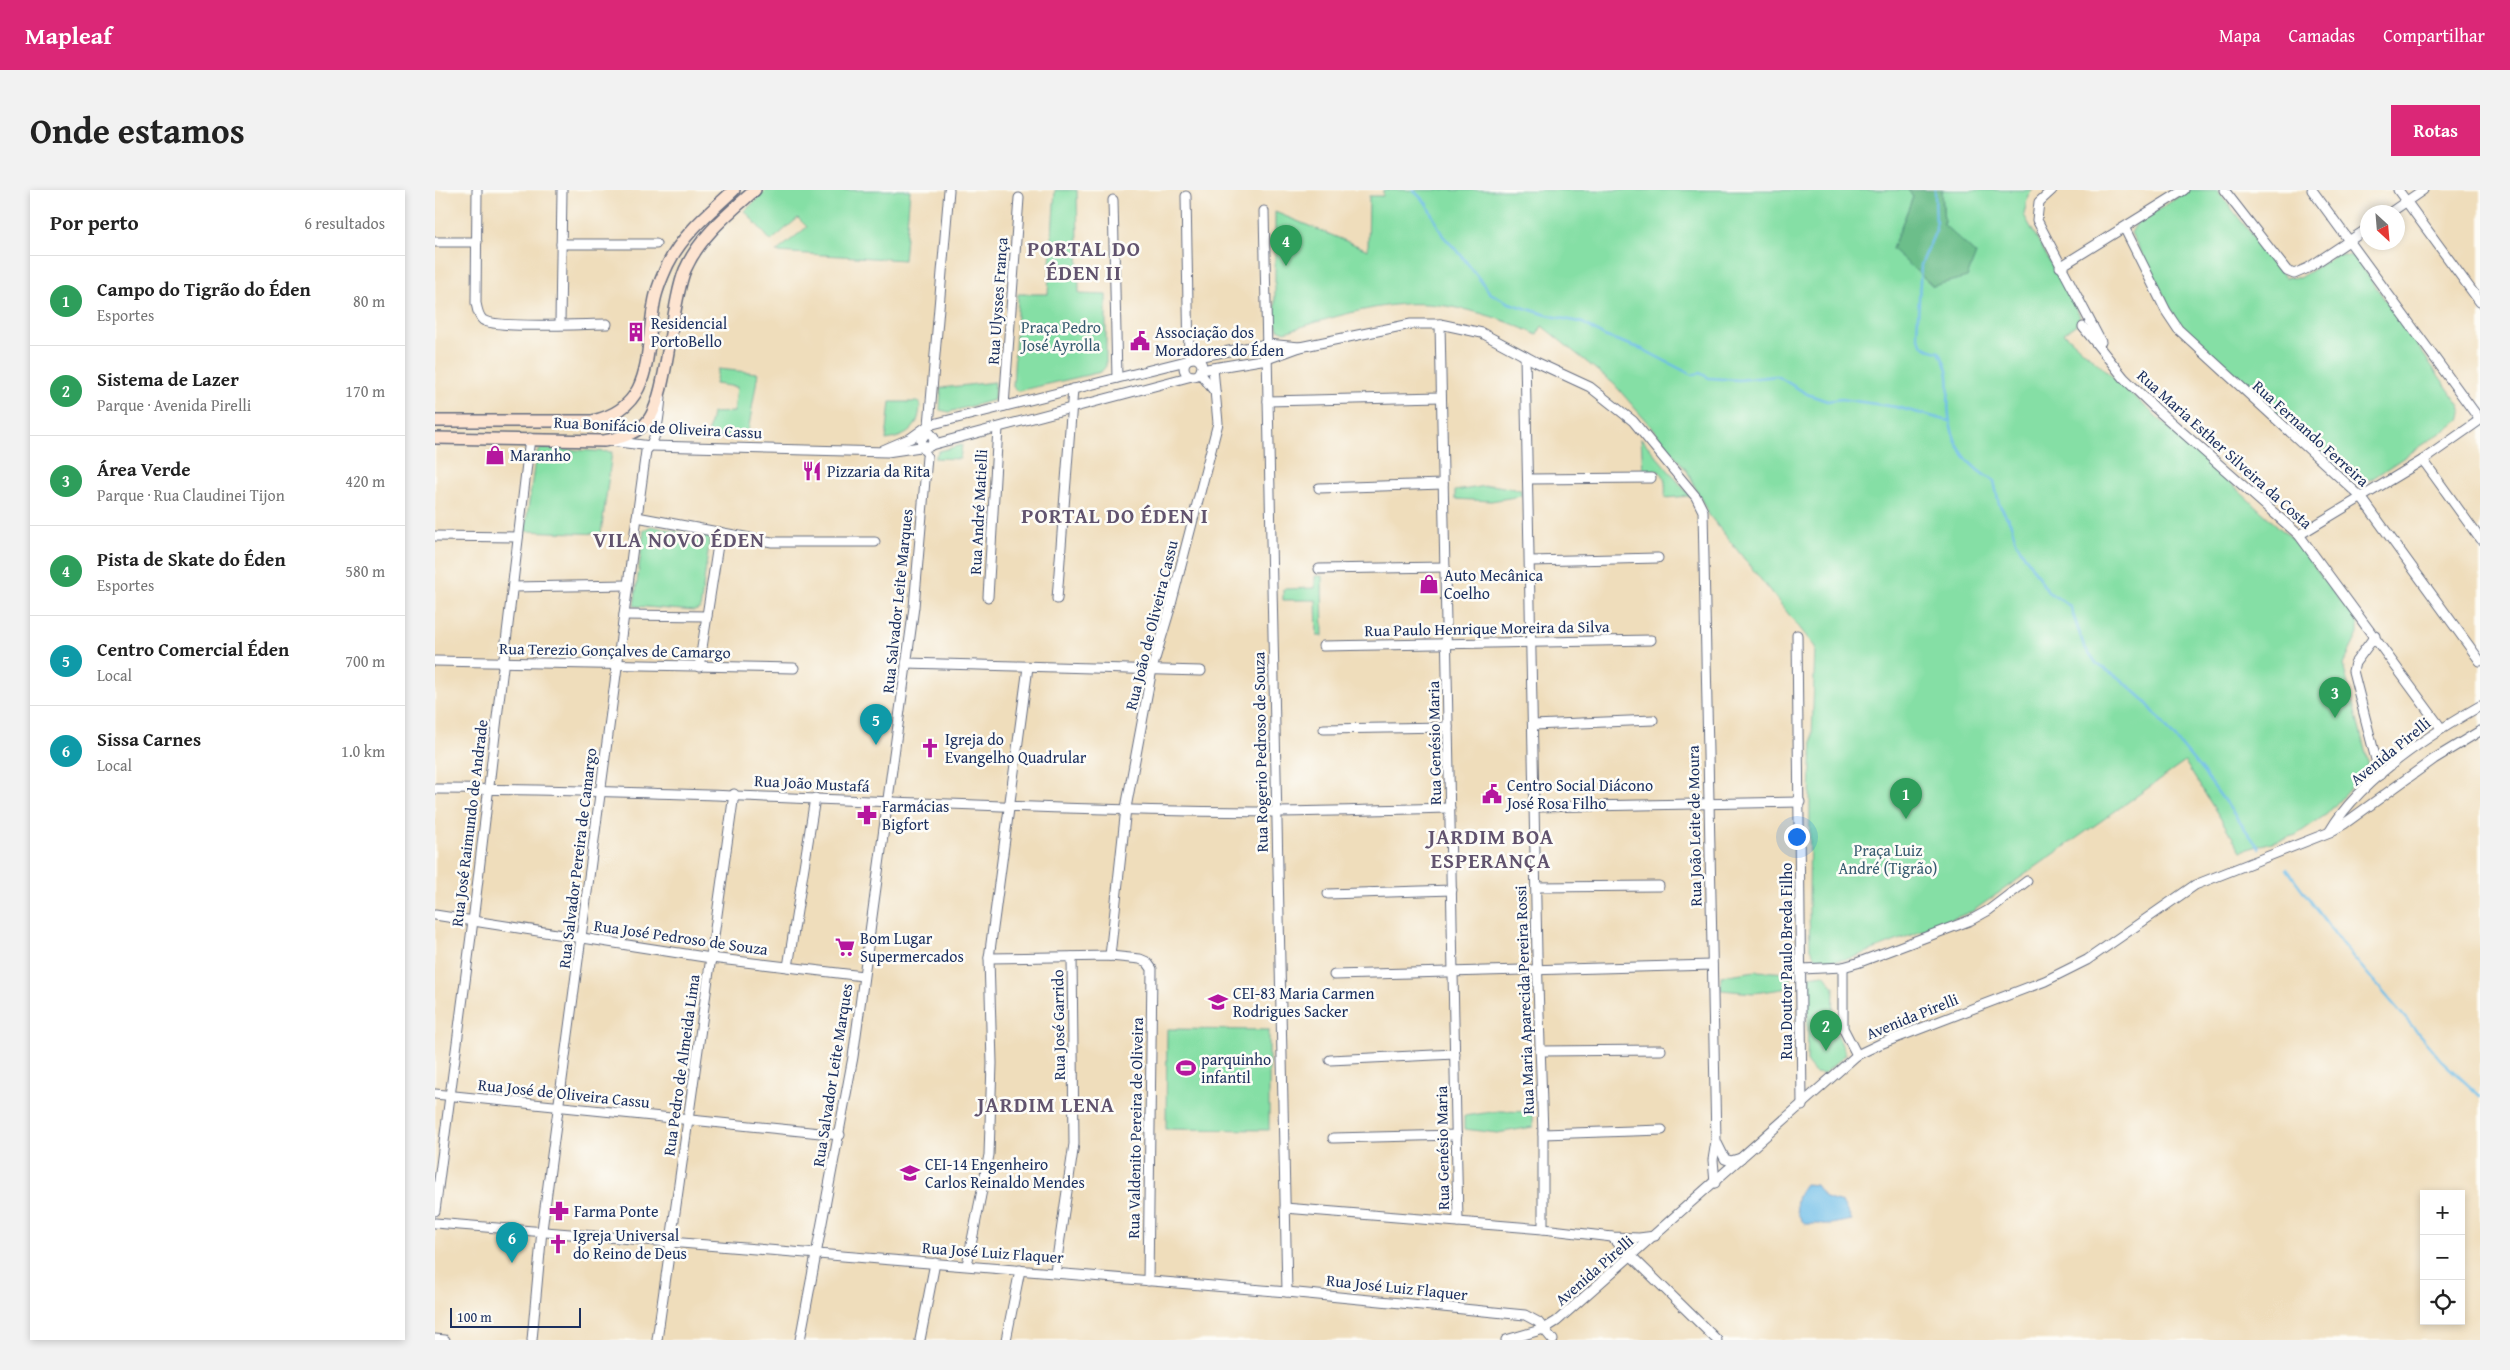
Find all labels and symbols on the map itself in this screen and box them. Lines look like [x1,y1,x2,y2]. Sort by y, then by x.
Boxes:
north arrow [2360,205,2405,250]
pin: 4 [1270,225,1302,266]
district label: PORTAL DO ÉDEN II [1027,233,1141,288]
street label: Rua Ulysses França [981,236,1013,365]
place label: Residencial PortoBello [651,311,728,353]
park label: Praça Pedro José Ayrolla [1020,315,1101,357]
place label: Associação dos Moradores do Éden [1155,320,1284,362]
building icon: Residencial PortoBello [625,321,647,343]
public building icon: Associação dos Moradores do Éden [1129,330,1151,352]
street label: Rua Maria Esther Silveira da Costa [2132,364,2318,535]
street label: Rua Fernando Ferreira [2247,374,2375,492]
street label: Rua Bonifácio de Oliveira Cassu [553,410,763,444]
place label: Maranho [510,443,571,467]
shop icon: Maranho [484,444,506,466]
street label: Rua André Matielli [963,448,993,575]
place label: Pizzaria da Rita [827,459,931,483]
restaurant icon: Pizzaria da Rita [801,460,823,482]
district label: PORTAL DO ÉDEN I [1021,500,1209,531]
street label: Rua Salvador Leite Marques [875,508,919,694]
district label: VILA NOVO ÉDEN [593,524,765,555]
street label: Rua João de Oliveira Cassu [1118,537,1184,713]
place label: Auto Mecânica Coelho [1444,563,1544,605]
shop icon: Auto Mecânica Coelho [1418,573,1440,595]
street label: Rua Paulo Henrique Moreira da Silva [1364,614,1610,642]
street label: Rua Terezio Gonçalves de Camargo [499,636,731,664]
street label: Rua Rogerio Pedroso de Souza [1246,651,1274,852]
pin: 3 [2319,677,2351,718]
street label: Rua Genésio Maria [1421,680,1447,805]
pin: 5 [860,704,892,745]
street label: Avenida Pirelli [2345,711,2436,791]
street label: Rua José Raimundo de Andrade [444,718,494,928]
place label: Igreja do Evangelho Quadrular [945,727,1087,769]
church icon: Igreja do Evangelho Quadrular [919,737,941,759]
street label: Rua João Leite de Moura [1681,745,1707,907]
street label: Rua Salvador Pereira de Camargo [552,746,602,970]
street label: Rua João Mustafá [754,768,871,798]
place label: Centro Social Diácono José Rosa Filho [1505,773,1653,815]
pin: 1 [1890,778,1922,819]
public building icon: Centro Social Diácono José Rosa Filho [1481,783,1503,805]
place label: Farmácias Bigfort [882,794,949,836]
pharmacy icon: Farmácias Bigfort [856,804,878,826]
district label: JARDIM BOA ESPERANÇA [1425,821,1554,876]
your location [1784,824,1810,850]
park label: Praça Luiz André (Tigrão) [1839,838,1937,880]
street label: Rua Doutor Paulo Breda Filho [1774,863,1798,1059]
street label: Rua Maria Aparecida Pereira Rossi [1508,884,1540,1115]
street label: Rua José Pedroso de Souza [592,913,770,961]
place label: Bom Lugar Supermercados [860,926,964,968]
supermarket icon: Bom Lugar Supermercados [834,936,856,958]
street label: Rua José Garrido [1045,969,1071,1081]
street label: Rua Pedro de Almeida Lima [656,972,706,1157]
place label: CEI-83 Maria Carmen Rodrigues Sacker [1233,981,1374,1023]
street label: Rua Salvador Leite Marques [806,982,858,1168]
street label: Avenida Pirelli [1862,986,1962,1045]
school or university icon: CEI-83 Maria Carmen Rodrigues Sacker [1207,991,1229,1013]
pin: 2 [1810,1010,1842,1051]
street label: Rua Valdenito Pereira de Oliveira [1121,1017,1149,1239]
place label: parquinho infantil [1201,1047,1271,1089]
sports icon: parquinho infantil [1175,1057,1197,1079]
street label: Rua José de Oliveira Cassu [477,1072,651,1114]
street label: Rua Genésio Maria [1429,1085,1455,1210]
district label: JARDIM LENA [974,1089,1115,1120]
place label: CEI-14 Engenheiro Carlos Reinaldo Mendes [925,1152,1085,1194]
school or university icon: CEI-14 Engenheiro Carlos Reinaldo Mendes [899,1162,921,1184]
place label: Farma Ponte [574,1199,658,1223]
pharmacy icon: Farma Ponte [548,1200,570,1222]
pin: 6 [496,1222,528,1263]
place label: Igreja Universal do Reino de Deus [573,1223,687,1265]
street label: Avenida Pirelli [1549,1229,1639,1311]
church icon: Igreja Universal do Reino de Deus [547,1233,569,1255]
street label: Rua José Luiz Flaquer [921,1235,1065,1269]
street label: Rua José Luiz Flaquer [1325,1268,1469,1306]
scale bar [450,1305,581,1328]

